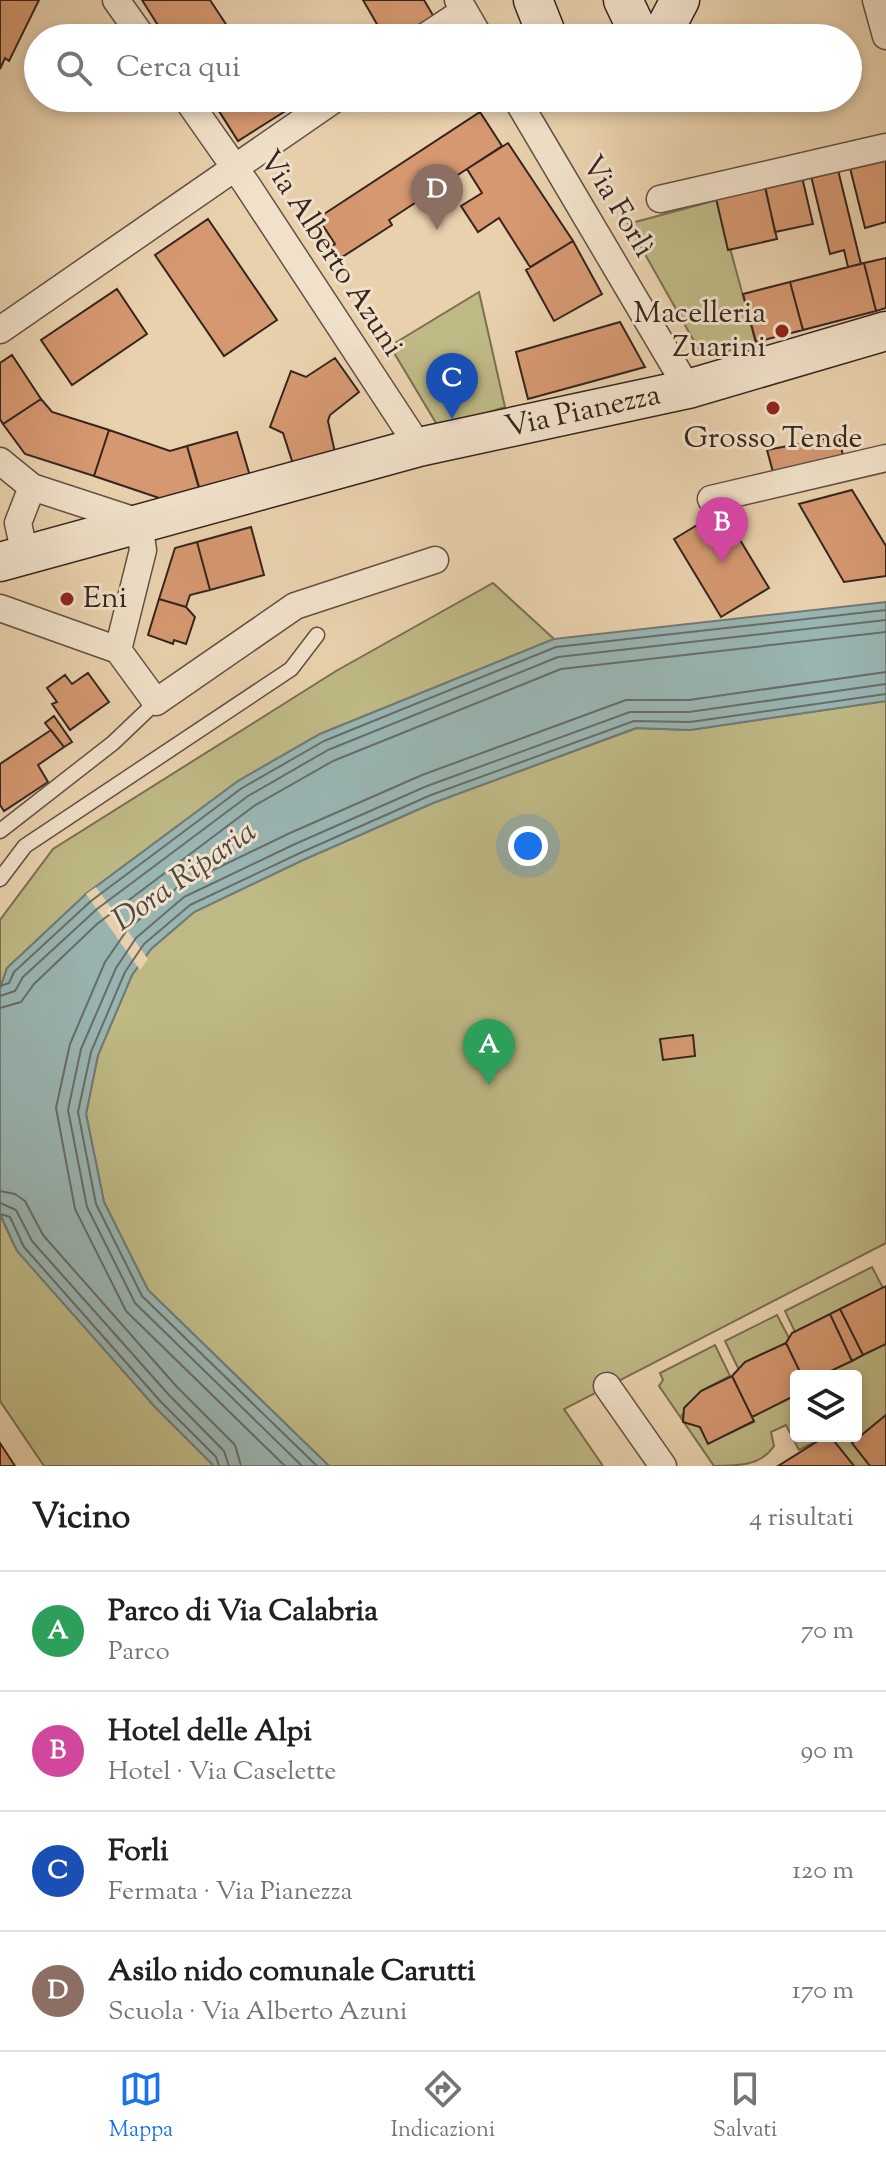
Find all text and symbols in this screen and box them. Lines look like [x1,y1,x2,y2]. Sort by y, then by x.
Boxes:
search box [24,24,862,112]
icon: search [52,46,96,90]
text: Cerca qui [116,47,241,90]
street label: Via Alberto Azuni [247,142,413,366]
street label: Via Forlì [570,148,664,266]
pin: D [411,164,463,230]
place label: Macelleria Zuarini [634,293,766,370]
marker: Macelleria Zuarini [773,322,791,340]
pin: C [426,353,478,419]
street label: Via Pianezza [501,374,665,449]
marker: Grosso Tende [764,399,782,417]
place label: Grosso Tende [683,418,863,461]
pin: B [696,497,748,563]
place label: Eni [83,578,127,621]
marker: Eni [58,590,76,608]
water label: Dora Riparia [104,810,266,944]
your location [508,826,548,866]
pin: A [463,1019,515,1085]
map controls [790,1370,862,1442]
button: layers [790,1370,862,1442]
text: Vicino [32,1494,130,1543]
text: 4 risultati [749,1500,854,1537]
text: Parco di Via Calabria [108,1591,378,1634]
text: A [47,1613,69,1650]
text: 70 m [801,1613,854,1650]
text: Parco [108,1634,170,1671]
text: Hotel delle Alpi [108,1711,312,1754]
text: B [50,1733,66,1770]
text: 90 m [801,1733,854,1770]
text: Hotel · Via Caselette [108,1754,336,1791]
text: Forli [108,1831,169,1874]
text: C [48,1853,68,1890]
text: 120 m [792,1853,854,1890]
text: Fermata · Via Pianezza [108,1874,353,1911]
text: Asilo nido comunale Carutti [108,1951,476,1994]
text: D [48,1973,68,2010]
text: 170 m [792,1973,854,2010]
text: Scuola · Via Alberto Azuni [108,1994,408,2031]
tab: Mappa [109,2067,173,2147]
tab: Indicazioni [391,2067,495,2147]
tab: Salvati [713,2067,777,2147]

